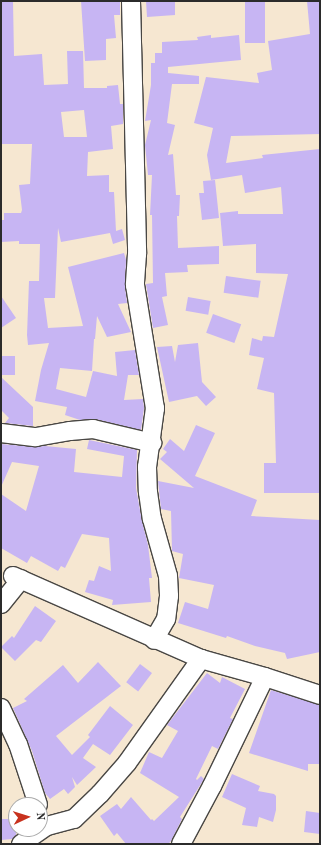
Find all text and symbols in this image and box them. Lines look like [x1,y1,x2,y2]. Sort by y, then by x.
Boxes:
north arrow [8,797,48,837]
text: N [34,812,45,821]

